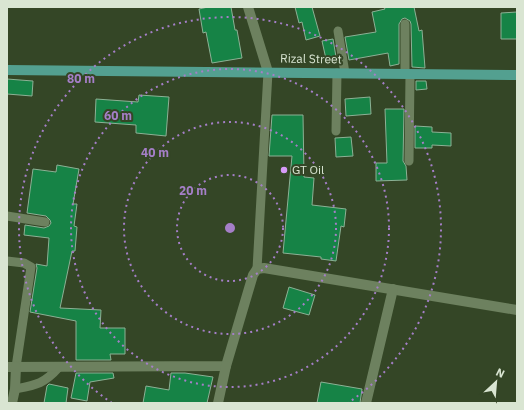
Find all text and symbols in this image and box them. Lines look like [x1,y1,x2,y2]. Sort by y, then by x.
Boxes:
street label: Rizal Street [280,50,342,67]
text: 80 m [67,71,95,86]
text: 60 m [104,108,132,123]
text: 40 m [141,145,169,160]
place label: GT Oil [292,162,324,177]
marker: GT Oil [279,165,289,175]
text: 20 m [179,183,207,198]
centre of rings [223,221,237,235]
north arrow [476,362,516,402]
text: N [494,365,507,381]

